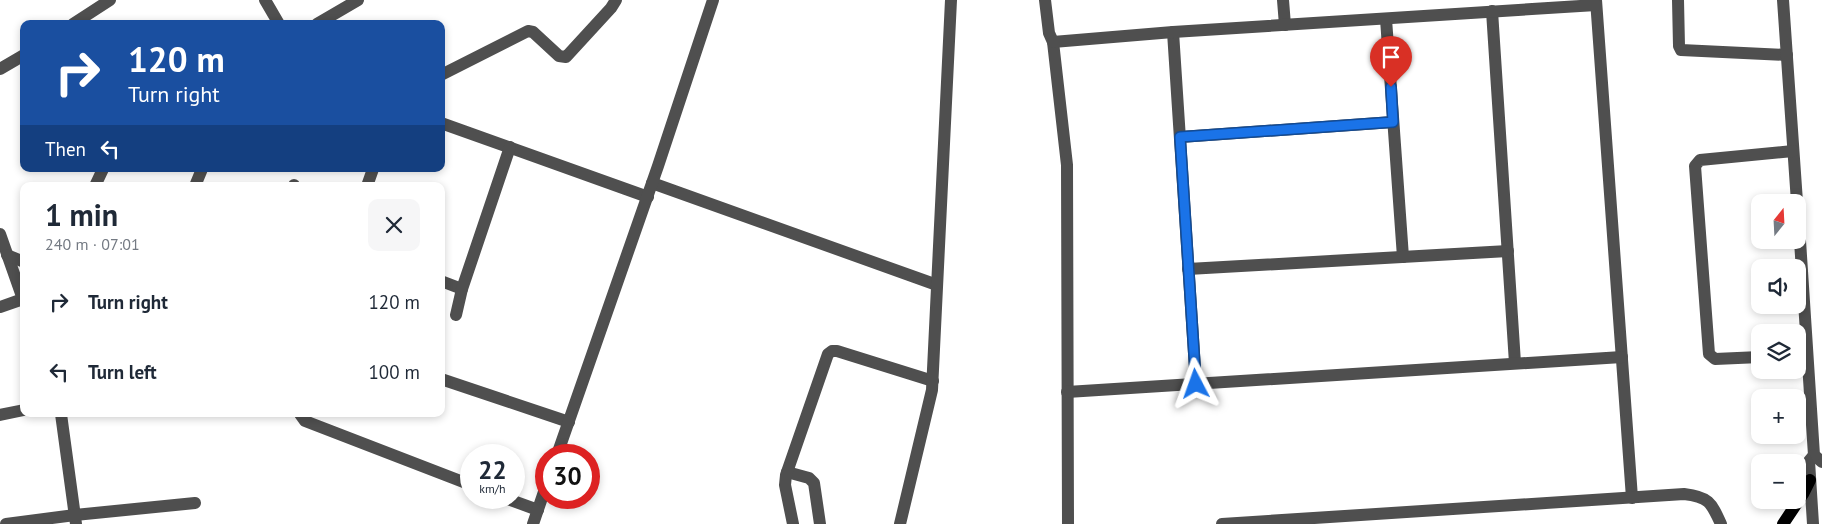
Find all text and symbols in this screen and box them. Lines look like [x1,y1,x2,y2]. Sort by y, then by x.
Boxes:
text: 120 m [128,36,225,82]
pin [1370,36,1412,87]
icon: right [45,40,110,105]
icon: arrive [1377,43,1405,71]
text: Turn right [128,80,220,108]
icon: left [96,135,124,163]
text: Then [45,137,86,161]
north arrow [1751,194,1806,249]
map controls [1751,194,1806,509]
text: 1 min [45,195,118,234]
button: close [368,199,420,251]
text: 240 m · 07:01 [45,234,140,254]
button: sound [1751,259,1806,314]
icon: right [45,288,73,316]
text: Turn right [88,290,168,314]
text: 120 m [368,290,420,314]
button: layers [1751,324,1806,379]
position arrow [1169,357,1221,409]
icon: left [45,358,73,386]
text: Turn left [88,360,157,384]
text: 100 m [368,360,420,384]
button: + [1751,389,1806,444]
speed limit sign: 30 [535,444,600,509]
text: 22 [478,454,507,486]
button: − [1751,454,1806,509]
text: km/h [479,481,506,496]

